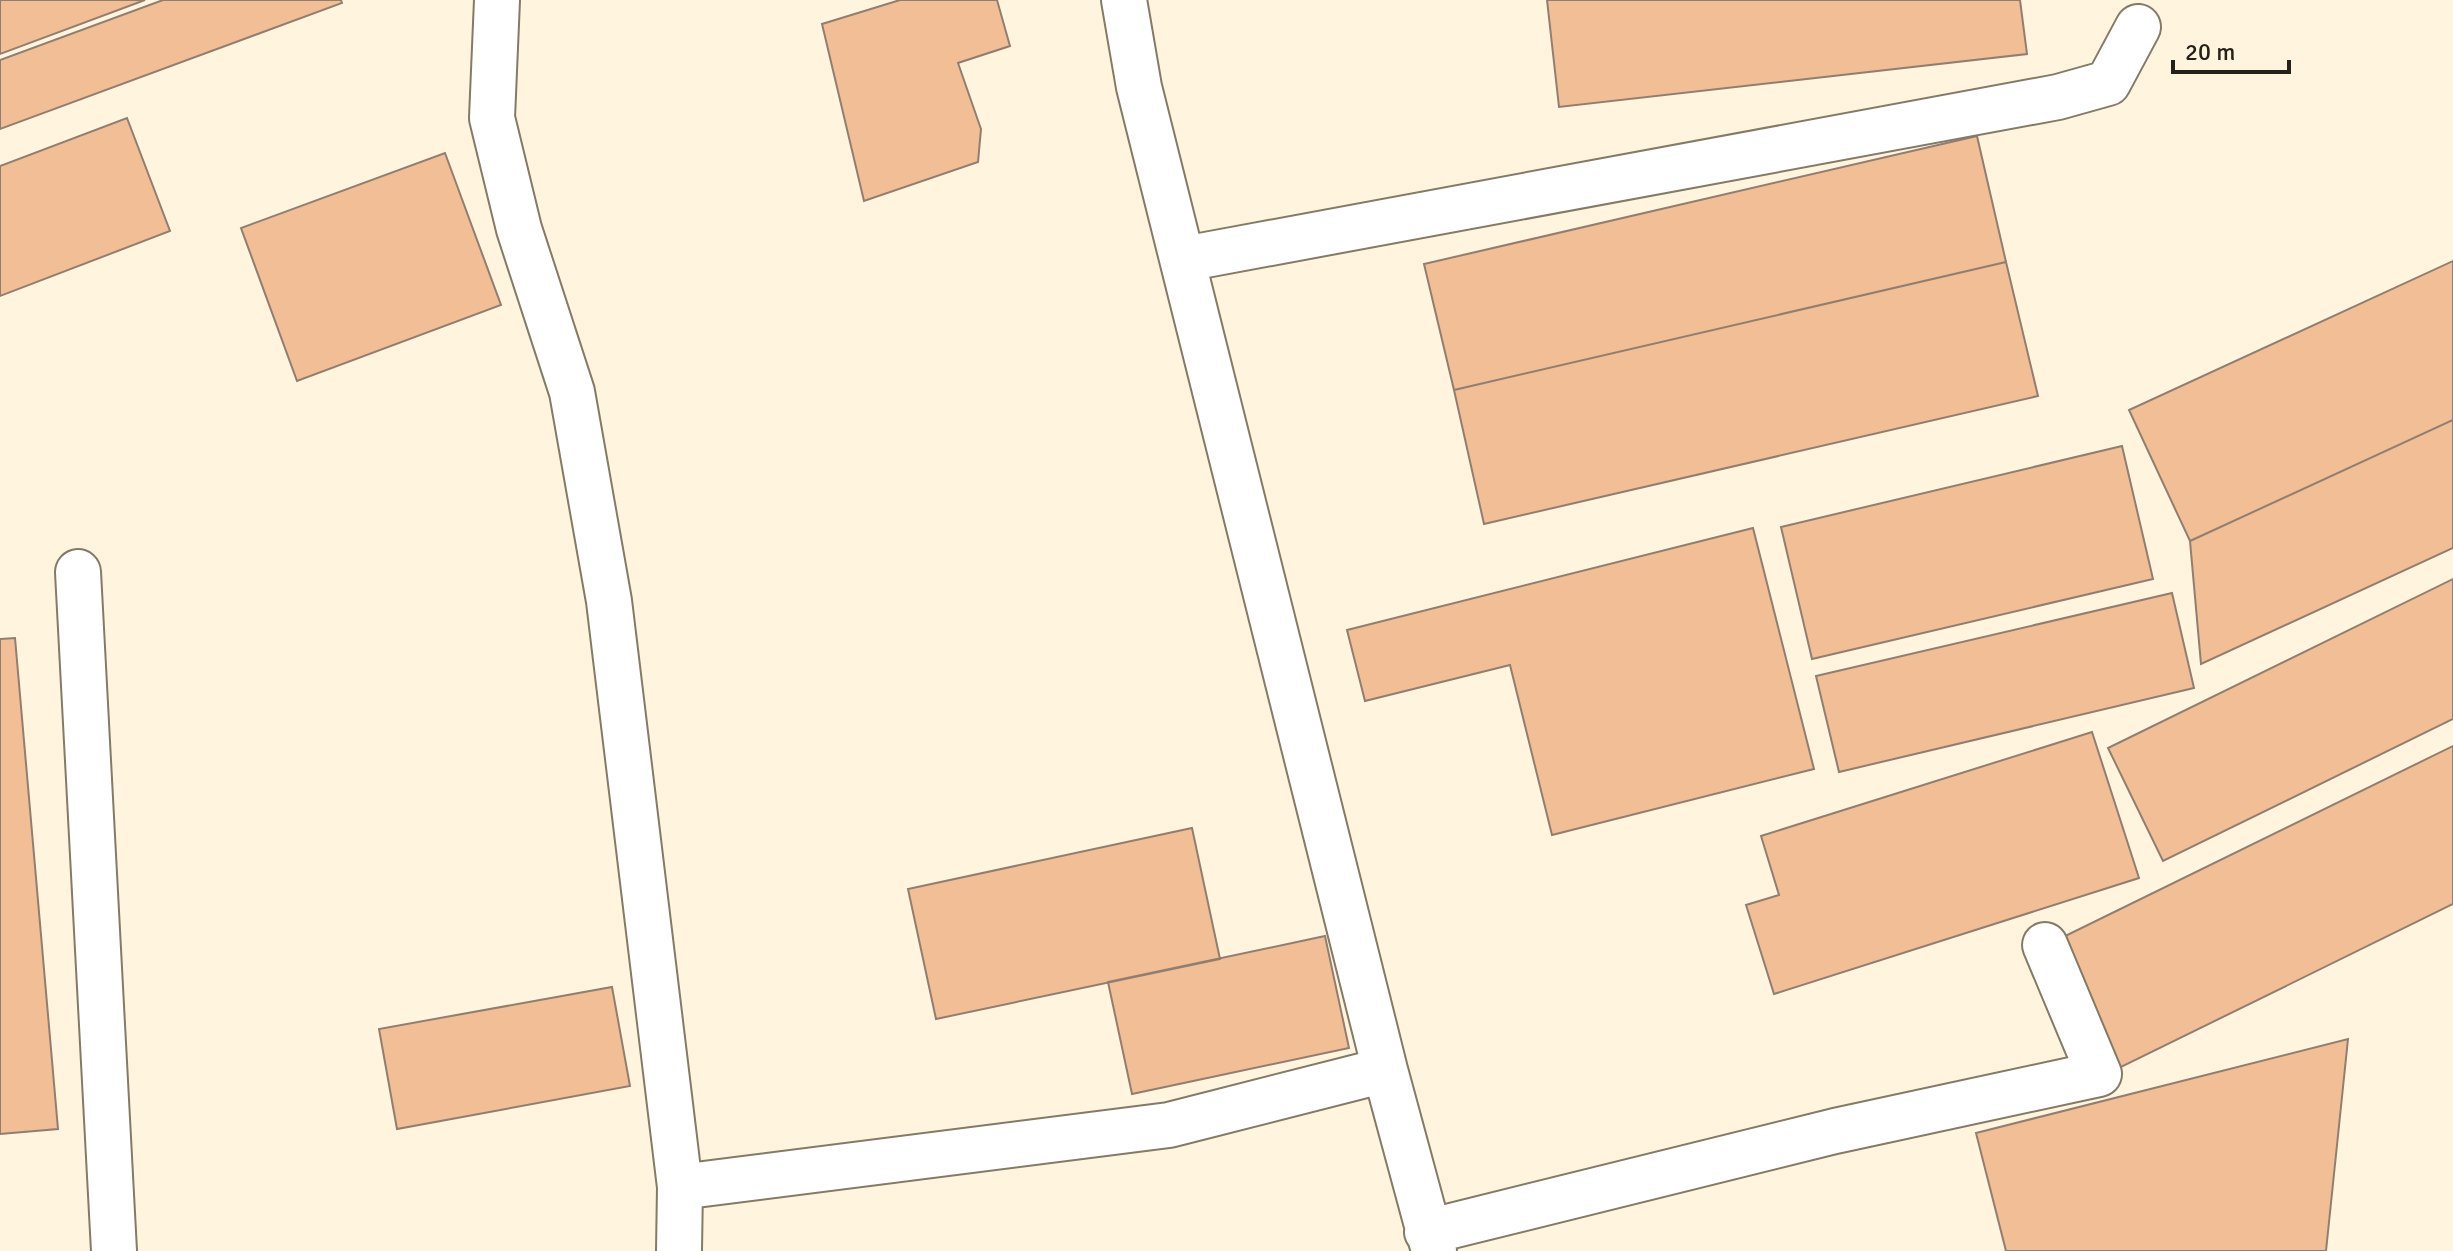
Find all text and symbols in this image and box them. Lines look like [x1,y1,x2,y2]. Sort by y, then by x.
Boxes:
scale bar [2173,24,2289,74]
text: 20 m [2185,37,2235,67]

